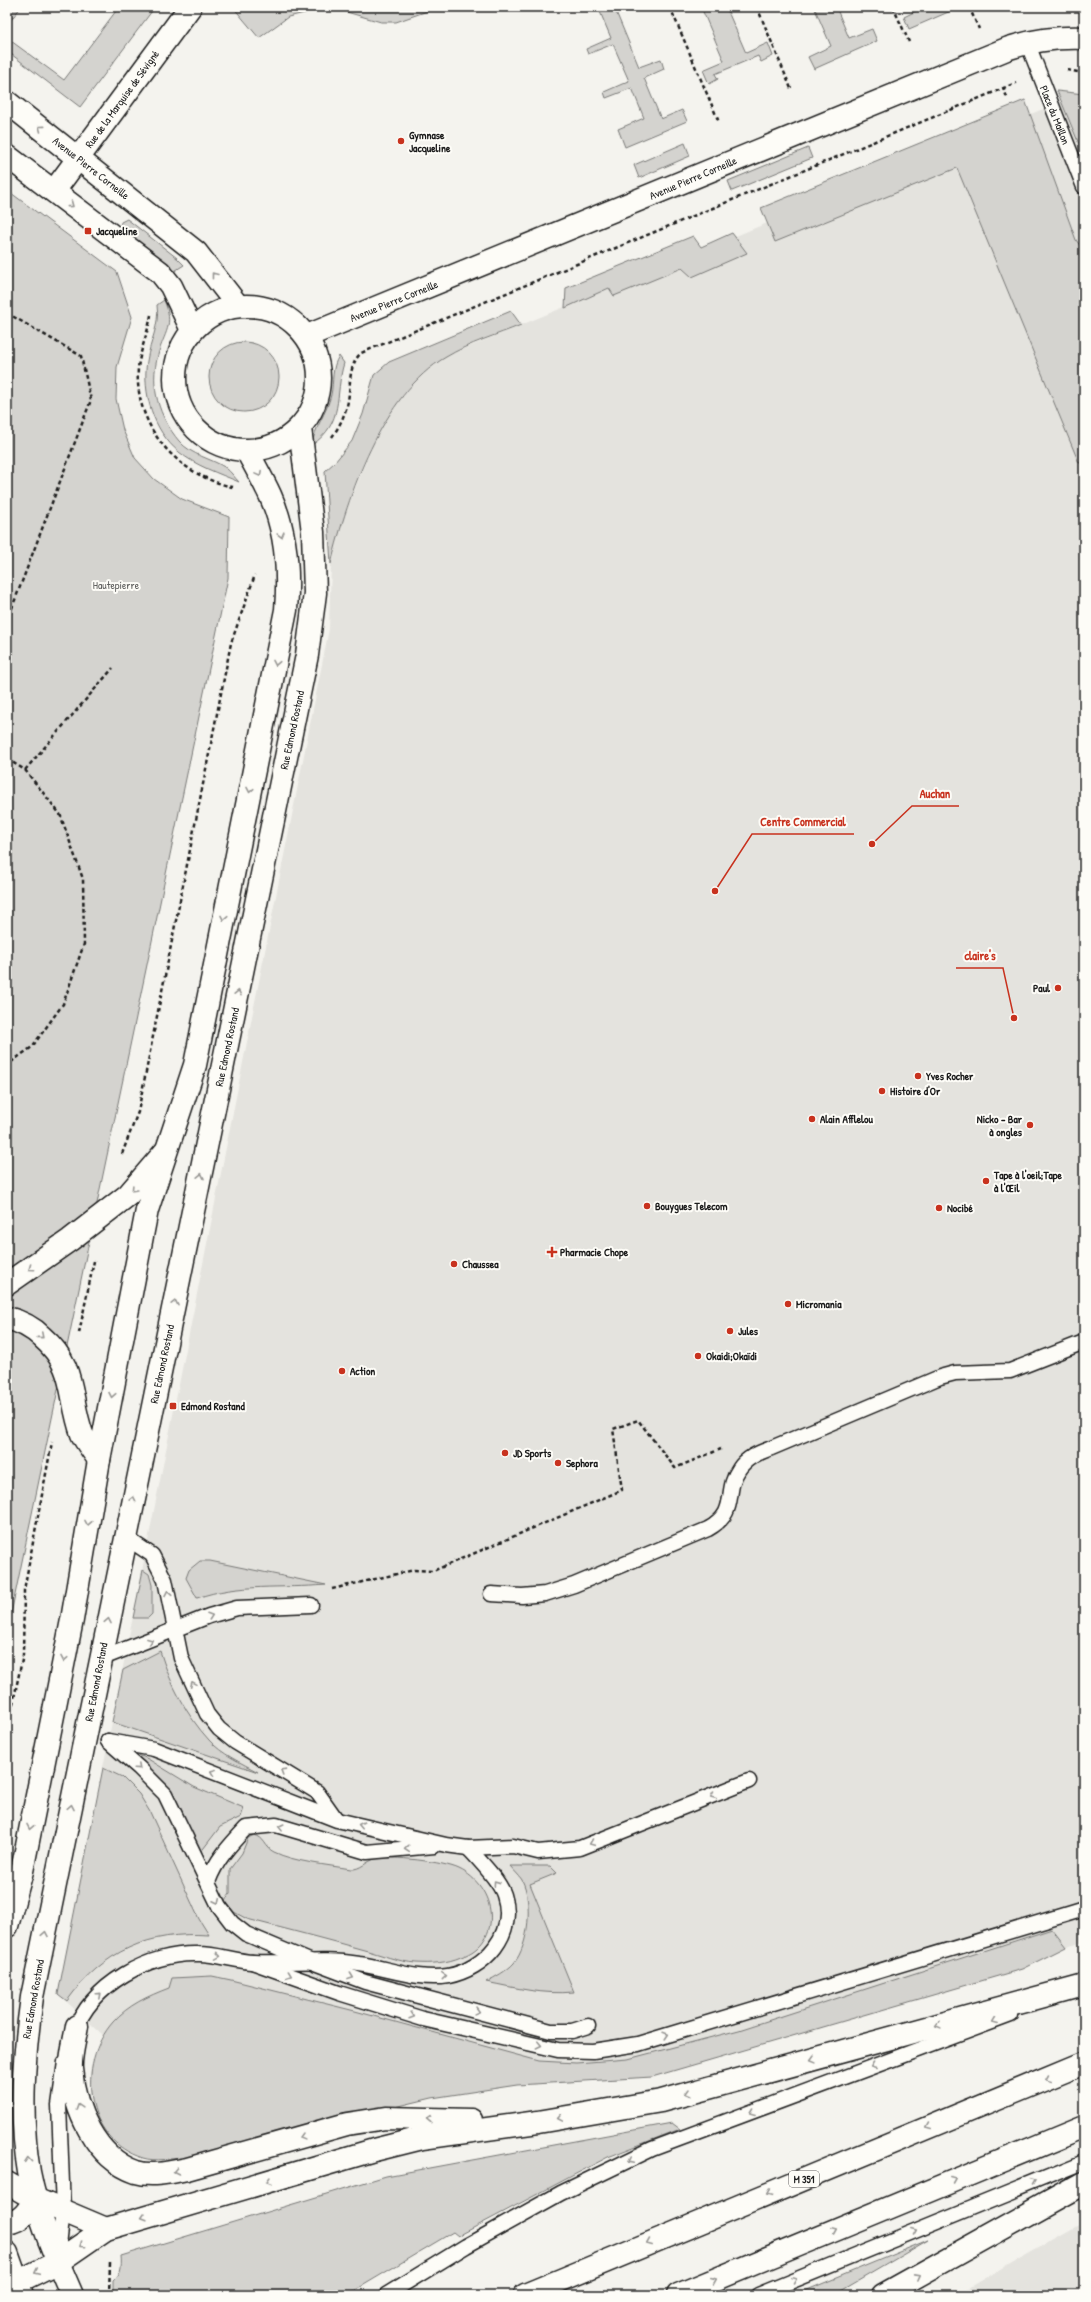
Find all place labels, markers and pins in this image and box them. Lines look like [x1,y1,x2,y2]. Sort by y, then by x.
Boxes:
place label: Gymnase Jacqueline [409,128,451,156]
marker: Gymnase Jacqueline [396,136,406,146]
place label: Jacqueline [96,224,138,239]
marker: Jacqueline [83,226,93,236]
callout: Auchan [912,782,959,806]
callout: Centre Commercial [752,810,854,834]
callout: claire's [956,944,1003,968]
place label: Paul [1033,981,1051,995]
marker: Paul [1053,983,1063,993]
place label: Yves Rocher [925,1069,974,1083]
marker: Yves Rocher [913,1071,923,1081]
place label: Histoire d'Or [890,1084,941,1098]
marker: Histoire d'Or [877,1086,887,1096]
place label: Alain Afflelou [820,1112,873,1126]
place label: Nicko - Bar à ongles [977,1112,1023,1140]
marker: Alain Afflelou [807,1114,817,1124]
marker: Nicko - Bar à ongles [1025,1120,1035,1130]
place label: Tape à l'oeil;Tape à l'Œil [993,1168,1063,1195]
marker: Tape à l'oeil;Tape à l'Œil [981,1176,991,1186]
place label: Bouygues Telecom [655,1199,728,1214]
marker: Bouygues Telecom [642,1201,652,1211]
place label: Nocibé [947,1201,974,1215]
marker: Nocibé [934,1203,944,1213]
place label: Pharmacie Chope [560,1245,629,1260]
marker: Pharmacie Chope [547,1247,557,1257]
place label: Chaussea [462,1257,499,1271]
marker: Chaussea [449,1259,459,1269]
place label: Micromania [796,1297,842,1311]
marker: Micromania [783,1299,793,1309]
place label: Jules [738,1324,759,1338]
marker: Jules [725,1326,735,1336]
place label: Okaidi;Okaïdi [706,1349,757,1363]
marker: Okaidi;Okaïdi [693,1351,703,1361]
place label: Action [350,1364,375,1378]
marker: Action [337,1366,347,1376]
place label: Edmond Rostand [181,1399,246,1413]
marker: Edmond Rostand [168,1401,178,1411]
place label: JD Sports [513,1446,552,1461]
marker: JD Sports [500,1448,510,1458]
place label: Sephora [566,1456,598,1471]
marker: Sephora [553,1458,563,1468]

